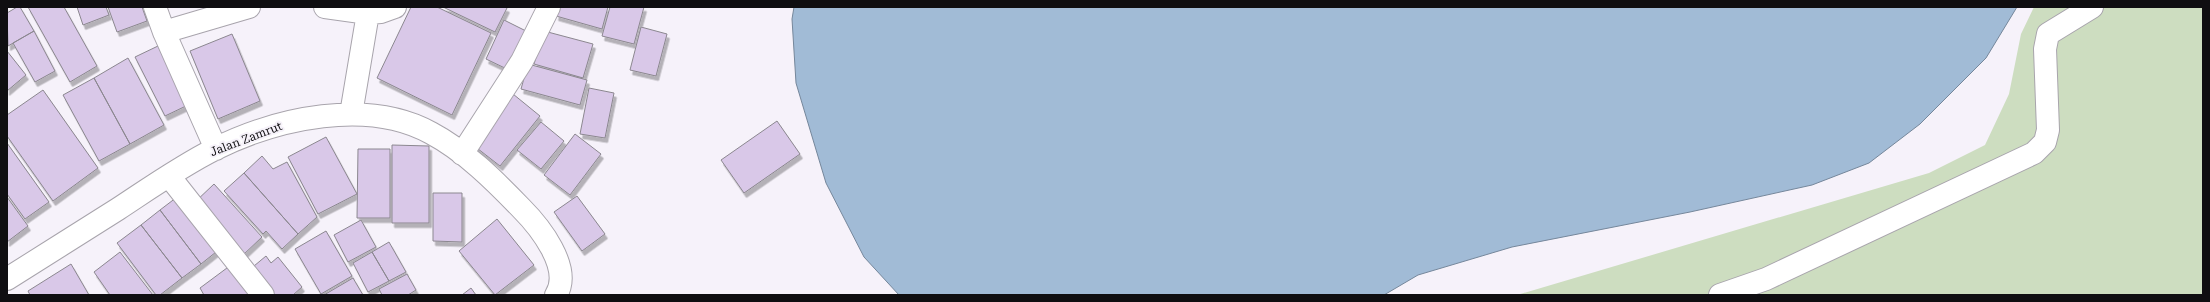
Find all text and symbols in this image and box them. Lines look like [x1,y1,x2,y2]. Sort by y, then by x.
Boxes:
street label: Jalan Zamrut [208,119,284,159]

